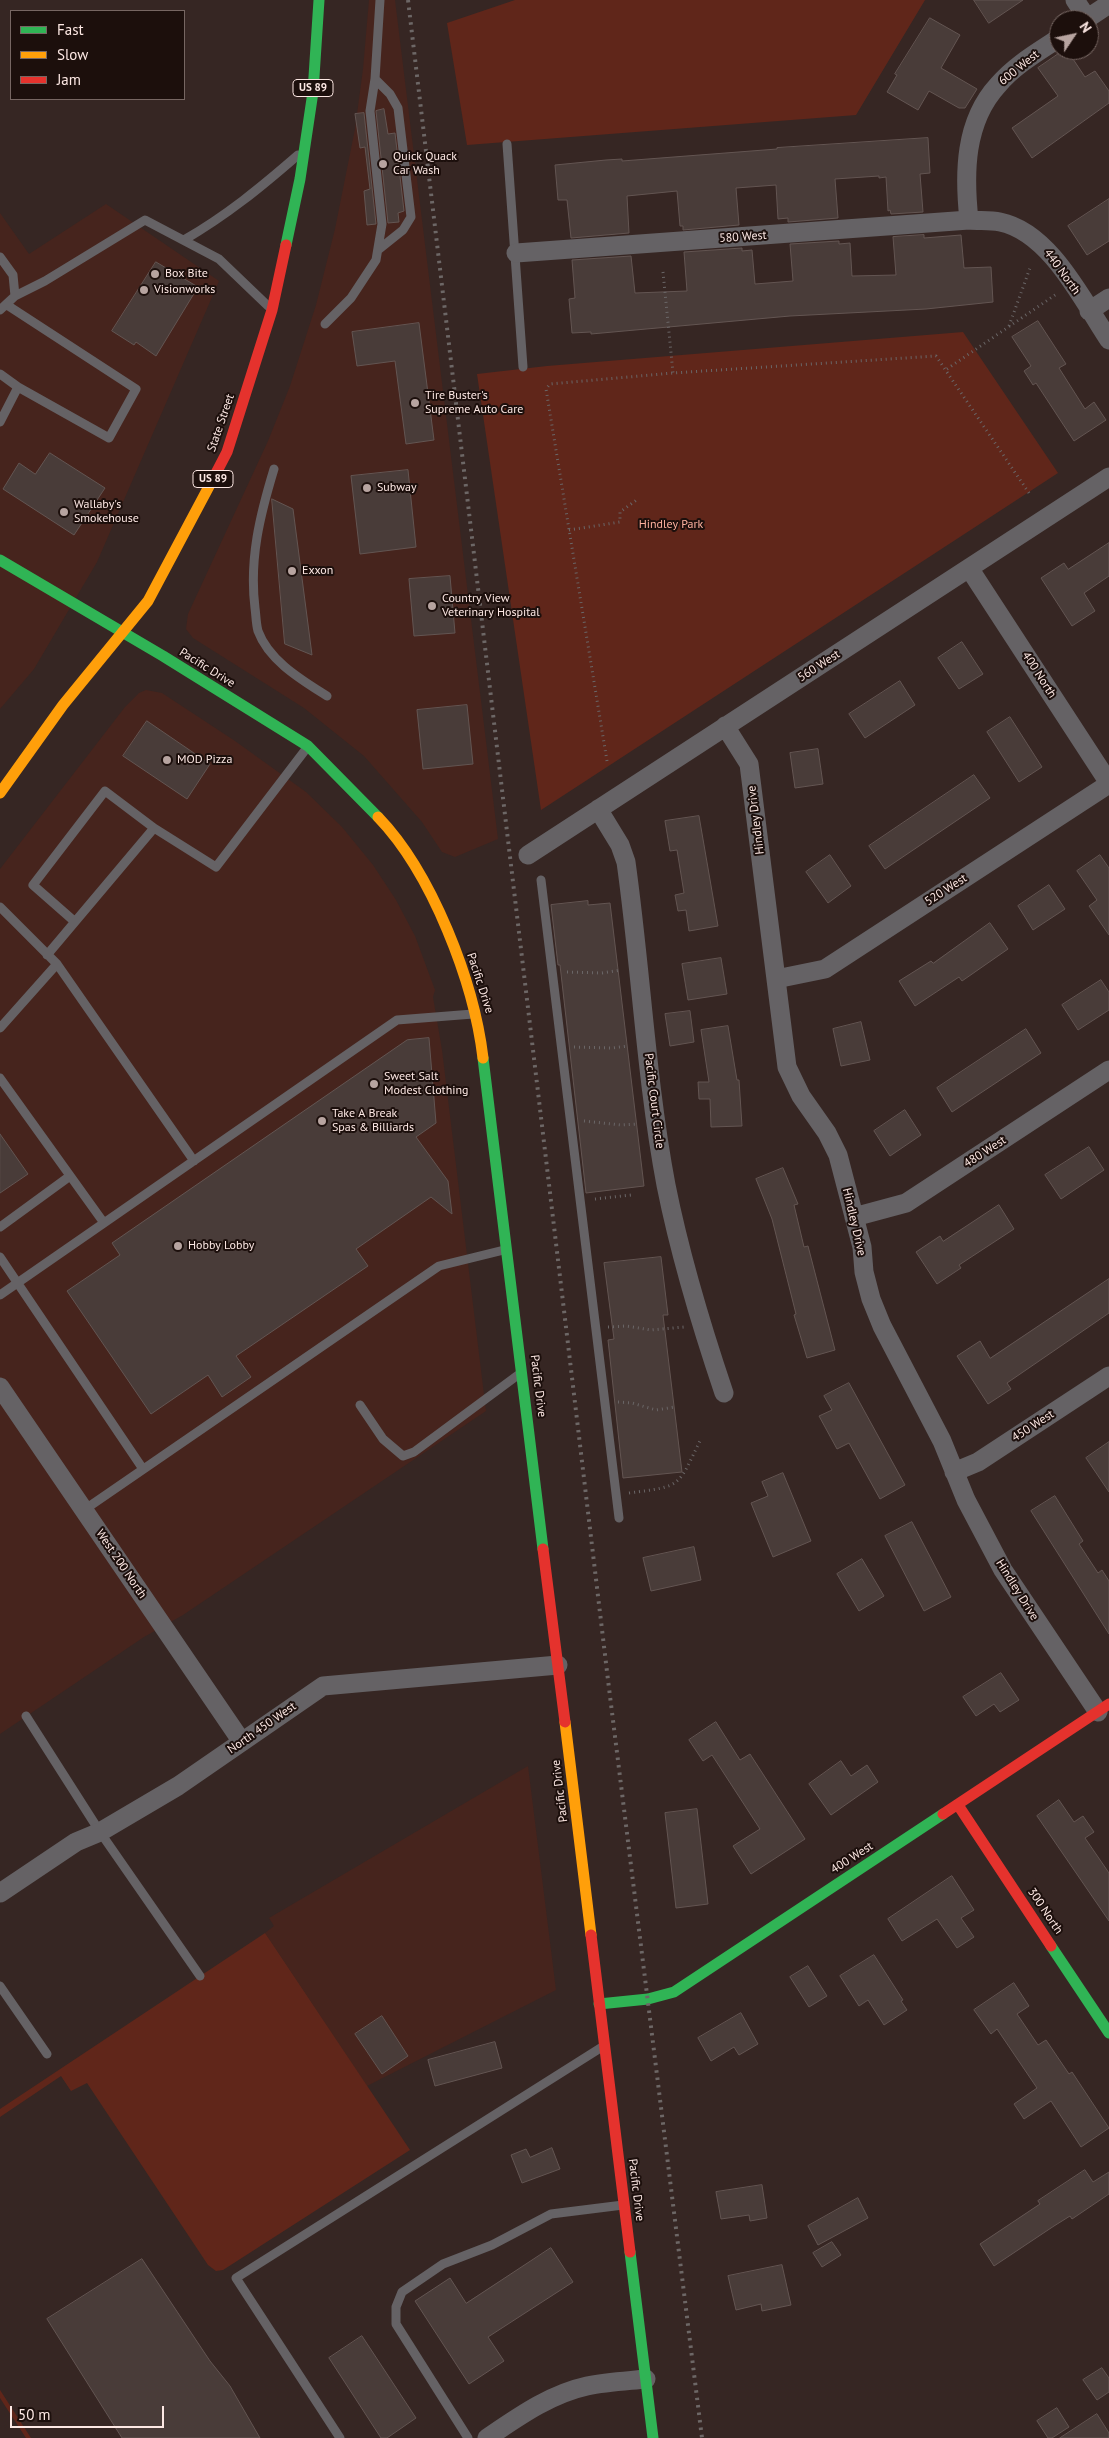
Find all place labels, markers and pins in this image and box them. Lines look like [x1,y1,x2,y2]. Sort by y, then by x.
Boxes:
place label: Quick Quack Car Wash [393,150,457,178]
marker: Quick Quack Car Wash [377,158,389,170]
place label: Box Bite [165,267,208,281]
marker: Box Bite [149,268,161,280]
place label: Visionworks [154,283,215,297]
marker: Visionworks [138,284,150,296]
place label: Tire Buster's Supreme Auto Care [425,389,523,417]
marker: Tire Buster's Supreme Auto Care [409,397,421,409]
place label: Subway [377,481,417,495]
marker: Subway [361,482,373,494]
place label: Wallaby's Smokehouse [74,498,139,526]
marker: Wallaby's Smokehouse [58,506,70,518]
place label: Exxon [302,564,333,578]
marker: Exxon [286,565,298,577]
place label: Country View Veterinary Hospital [442,592,540,620]
marker: Country View Veterinary Hospital [426,600,438,612]
place label: MOD Pizza [177,753,232,767]
marker: MOD Pizza [161,754,173,766]
place label: Sweet Salt Modest Clothing [384,1070,468,1098]
marker: Sweet Salt Modest Clothing [368,1078,380,1090]
place label: Take A Break Spas & Billiards [332,1107,414,1135]
marker: Take A Break Spas & Billiards [316,1115,328,1127]
place label: Hobby Lobby [188,1239,254,1253]
marker: Hobby Lobby [172,1240,184,1252]

